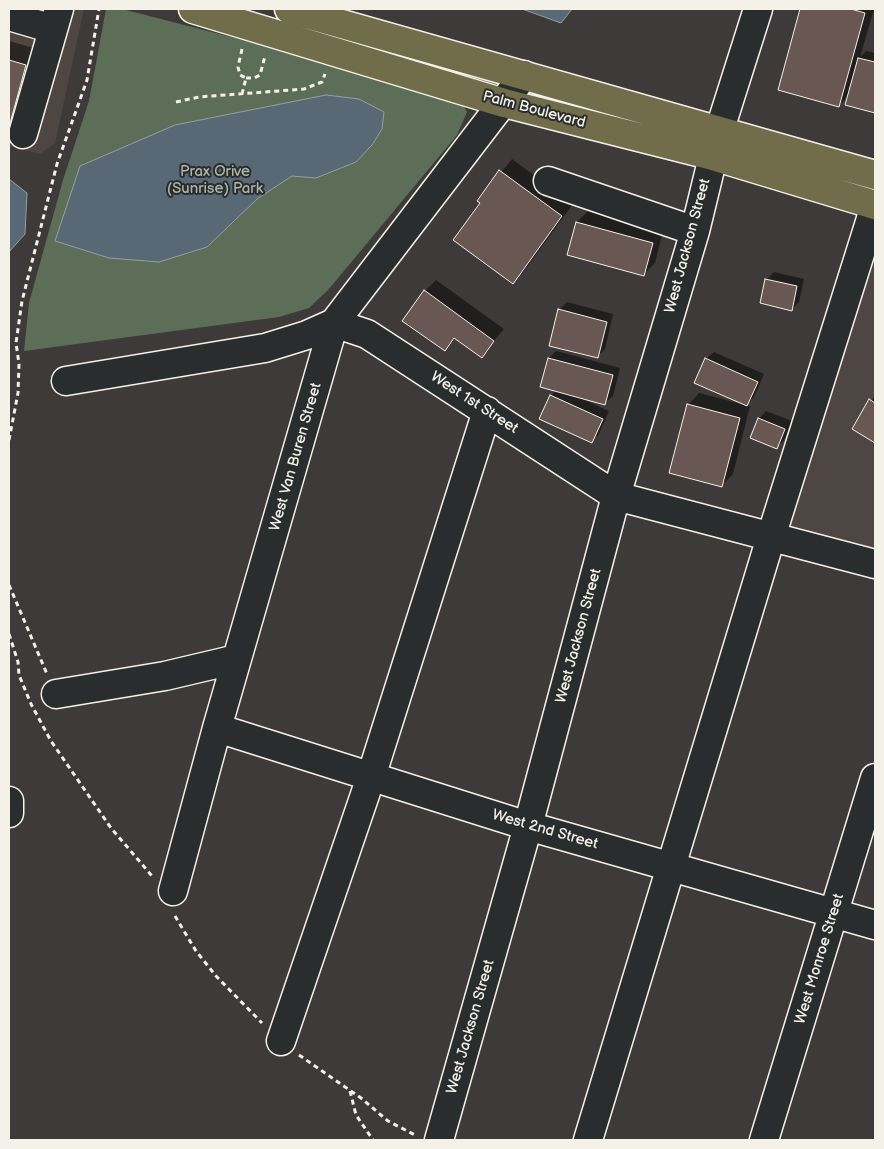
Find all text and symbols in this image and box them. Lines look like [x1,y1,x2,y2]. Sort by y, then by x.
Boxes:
street label: Palm Boulevard [481,88,587,132]
park label: Prax Orive (Sunrise) Park [167,163,263,198]
street label: West Jackson Street [661,177,715,315]
street label: West 1st Street [427,368,521,438]
street label: West Van Buren Street [266,381,326,533]
street label: West Jackson Street [552,567,606,705]
street label: West 2nd Street [490,806,600,854]
street label: West Monroe Street [792,892,848,1026]
street label: West Jackson Street [443,958,499,1096]

